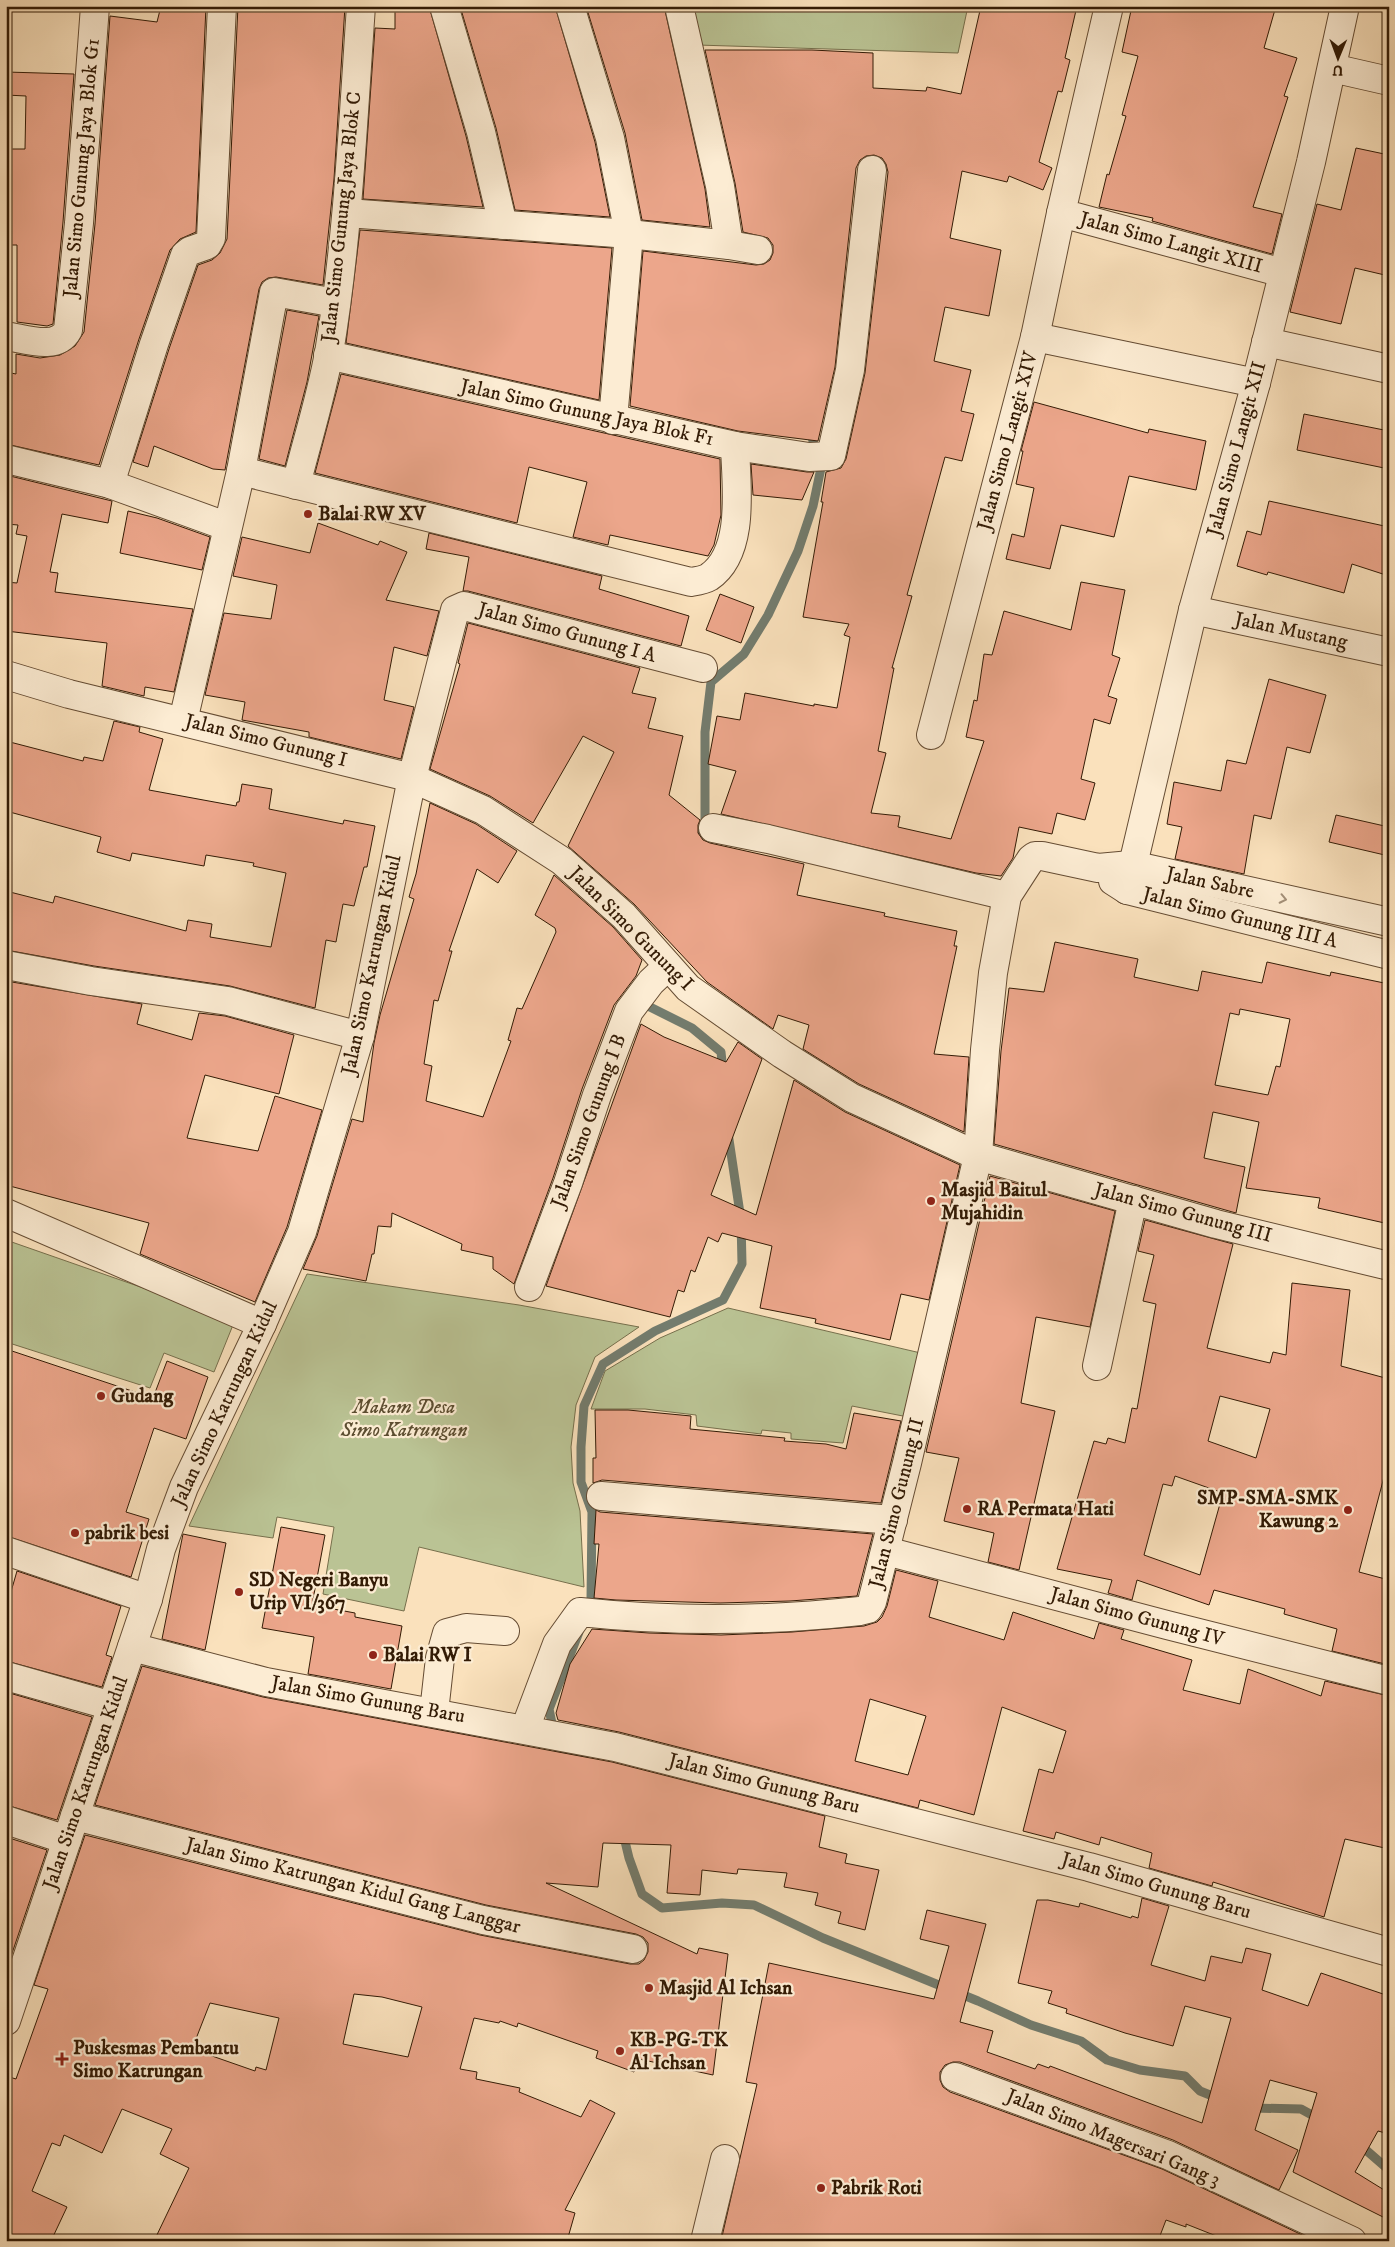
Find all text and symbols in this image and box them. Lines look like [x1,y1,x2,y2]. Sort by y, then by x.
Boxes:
north arrow [1312,32,1362,82]
street label: Jalan Simo Gunung Jaya Blok G1 [58,37,106,301]
text: U [1332,61,1343,79]
street label: Jalan Simo Gunung Jaya Blok C [316,90,368,346]
street label: Jalan Simo Langit XIII [1075,206,1265,279]
street label: Jalan Simo Langit XIV [972,348,1044,535]
street label: Jalan Simo Langit XII [1201,359,1272,541]
street label: Jalan Simo Gunung Jaya Blok F1 [456,374,716,452]
place label: Balai RW XV [318,502,427,527]
marker: Balai RW XV [302,508,314,520]
street label: Jalan Simo Gunung I A [473,597,659,669]
street label: Jalan Mustang [1230,606,1350,655]
street label: Jalan Simo Gunung I [180,708,350,773]
street label: Jalan Simo Katrungan Kidul [336,853,408,1079]
street label: Jalan Simo Gunung I [562,860,699,997]
street label: Jalan Sabre [1162,861,1256,905]
street label: Jalan Simo Gunung III A [1138,881,1340,954]
one-way arrow [1279,893,1288,904]
street label: Jalan Simo Gunung I B [545,1031,632,1213]
street label: Jalan Simo Gunung III [1090,1177,1275,1249]
place label: Masjid Baitul Mujahidin [941,1178,1048,1226]
marker: Masjid Baitul Mujahidin [925,1195,937,1207]
street label: Jalan Simo Katrungan Kidul [165,1297,284,1513]
place label: Gudang [111,1384,175,1409]
marker: Gudang [95,1390,107,1402]
park label: Makam Desa Simo Katrungan [340,1395,467,1443]
street label: Jalan Simo Gunung II [863,1415,930,1593]
place label: SMP-SMA-SMK Kawung 2 [1197,1486,1339,1534]
place label: RA Permata Hati [977,1497,1114,1522]
marker: RA Permata Hati [961,1503,973,1515]
marker: SMP-SMA-SMK Kawung 2 [1342,1504,1354,1516]
place label: pabrik besi [84,1521,169,1546]
marker: pabrik besi [69,1527,81,1539]
place label: SD Negeri Banyu Urip VI/367 [249,1568,389,1616]
street label: Jalan Simo Gunung IV [1045,1581,1227,1652]
marker: SD Negeri Banyu Urip VI/367 [233,1586,245,1598]
place label: Balai RW I [383,1643,472,1668]
marker: Balai RW I [367,1649,379,1661]
street label: Jalan Simo Gunung Baru [267,1670,467,1729]
street label: Jalan Simo Katrungan Kidul [37,1673,134,1895]
street label: Jalan Simo Gunung Baru [664,1748,862,1820]
street label: Jalan Simo Katrungan Kidul Gang Langgar [181,1832,524,1940]
street label: Jalan Simo Gunung Baru [1056,1846,1254,1925]
place label: Masjid Al Ichsan [659,1976,793,2001]
marker: Masjid Al Ichsan [643,1982,655,1994]
place label: KB-PG-TK Al Ichsan [629,2028,729,2076]
place label: Puskesmas Pembantu Simo Katrungan [73,2036,239,2084]
marker: KB-PG-TK Al Ichsan [614,2045,626,2057]
marker: Puskesmas Pembantu Simo Katrungan [55,2052,69,2066]
street label: Jalan Simo Magersari Gang 3 [1000,2083,1224,2192]
place label: Pabrik Roti [831,2176,922,2201]
marker: Pabrik Roti [815,2182,827,2194]

